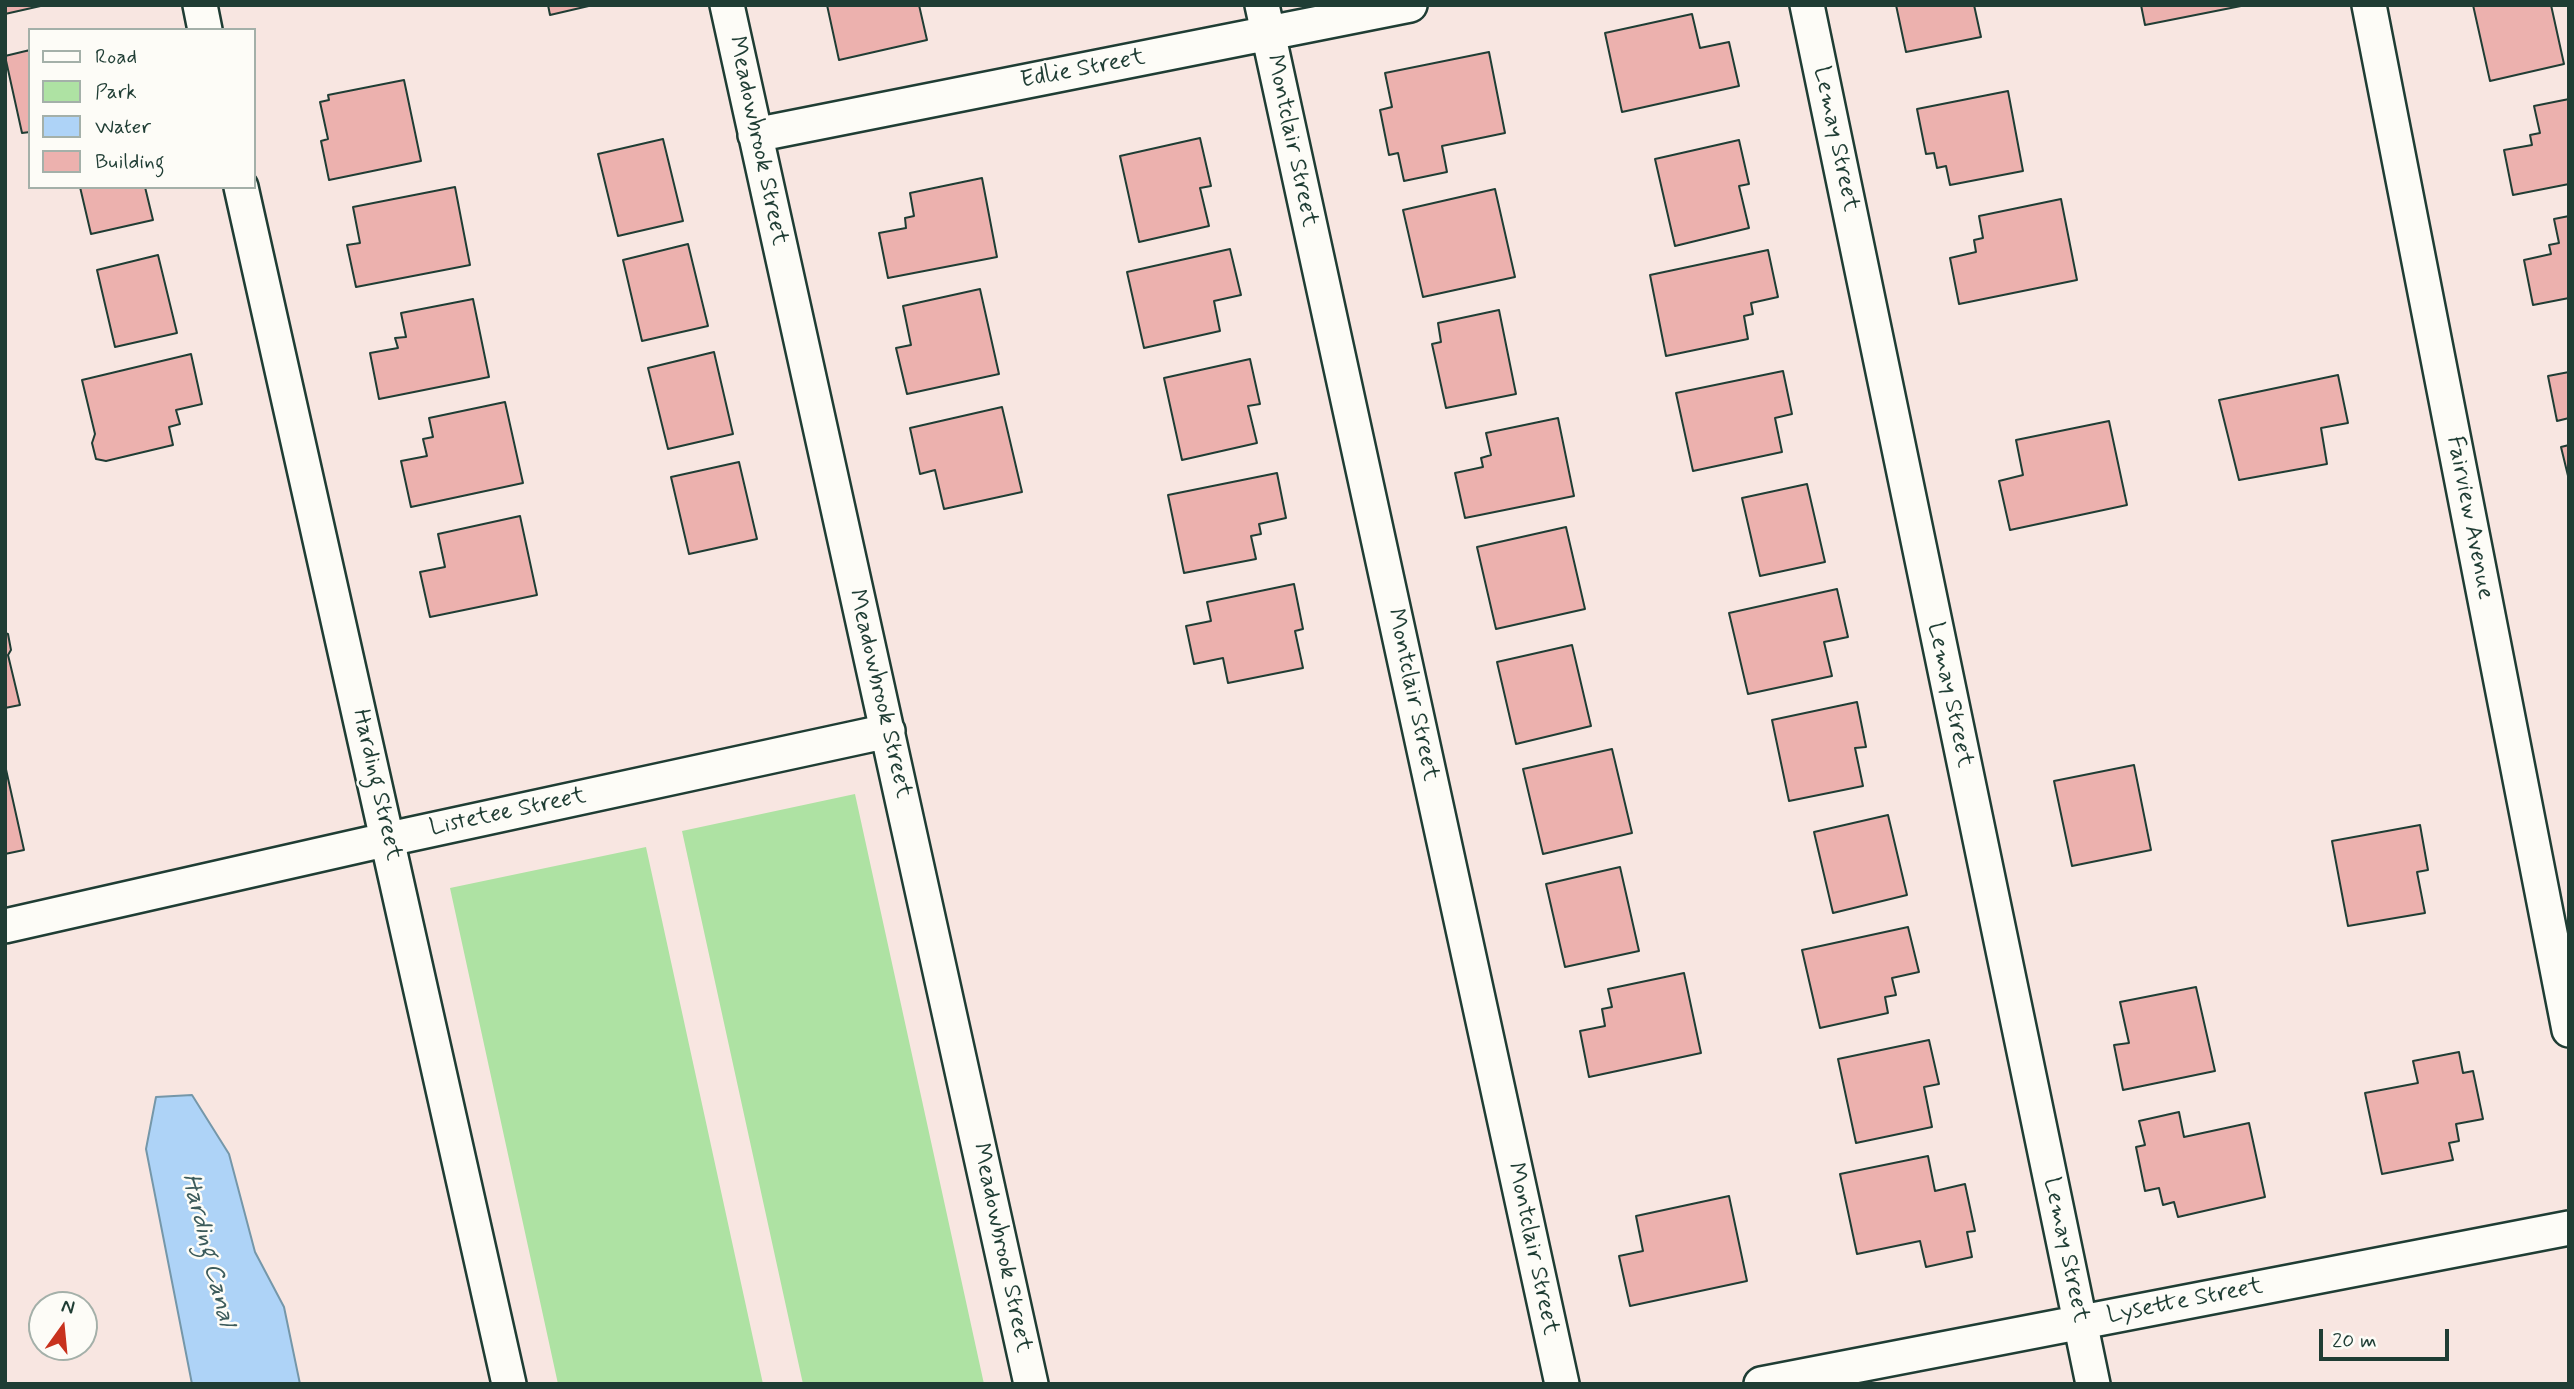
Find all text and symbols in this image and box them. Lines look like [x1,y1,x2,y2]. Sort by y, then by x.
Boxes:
legend [28,28,256,189]
street label: Meadowbrook Street [721,34,793,248]
text: Road [95,43,137,71]
street label: Edlie Street [1018,44,1148,96]
street label: Montclair Street [1259,52,1323,230]
street label: Lemay Street [1806,64,1864,214]
text: Park [95,78,137,106]
text: Water [95,113,151,141]
text: Building [95,148,165,176]
street label: Fairview Avenue [2439,434,2499,602]
street label: Meadowbrook Street [841,587,917,801]
street label: Montclair Street [1380,606,1444,784]
street label: Lemay Street [1920,620,1978,770]
street label: Harding Street [345,707,407,863]
street label: Listetee Street [427,782,589,844]
street label: Meadowbrook Street [965,1141,1037,1355]
street label: Montclair Street [1500,1160,1564,1338]
water label: Harding Canal [173,1170,241,1330]
street label: Lemay Street [2036,1175,2094,1325]
street label: Lysette Street [2105,1273,2265,1331]
north arrow [28,1291,98,1361]
text: N [59,1293,77,1321]
scale bar [2322,1316,2452,1360]
text: 20 m [2332,1327,2377,1355]

